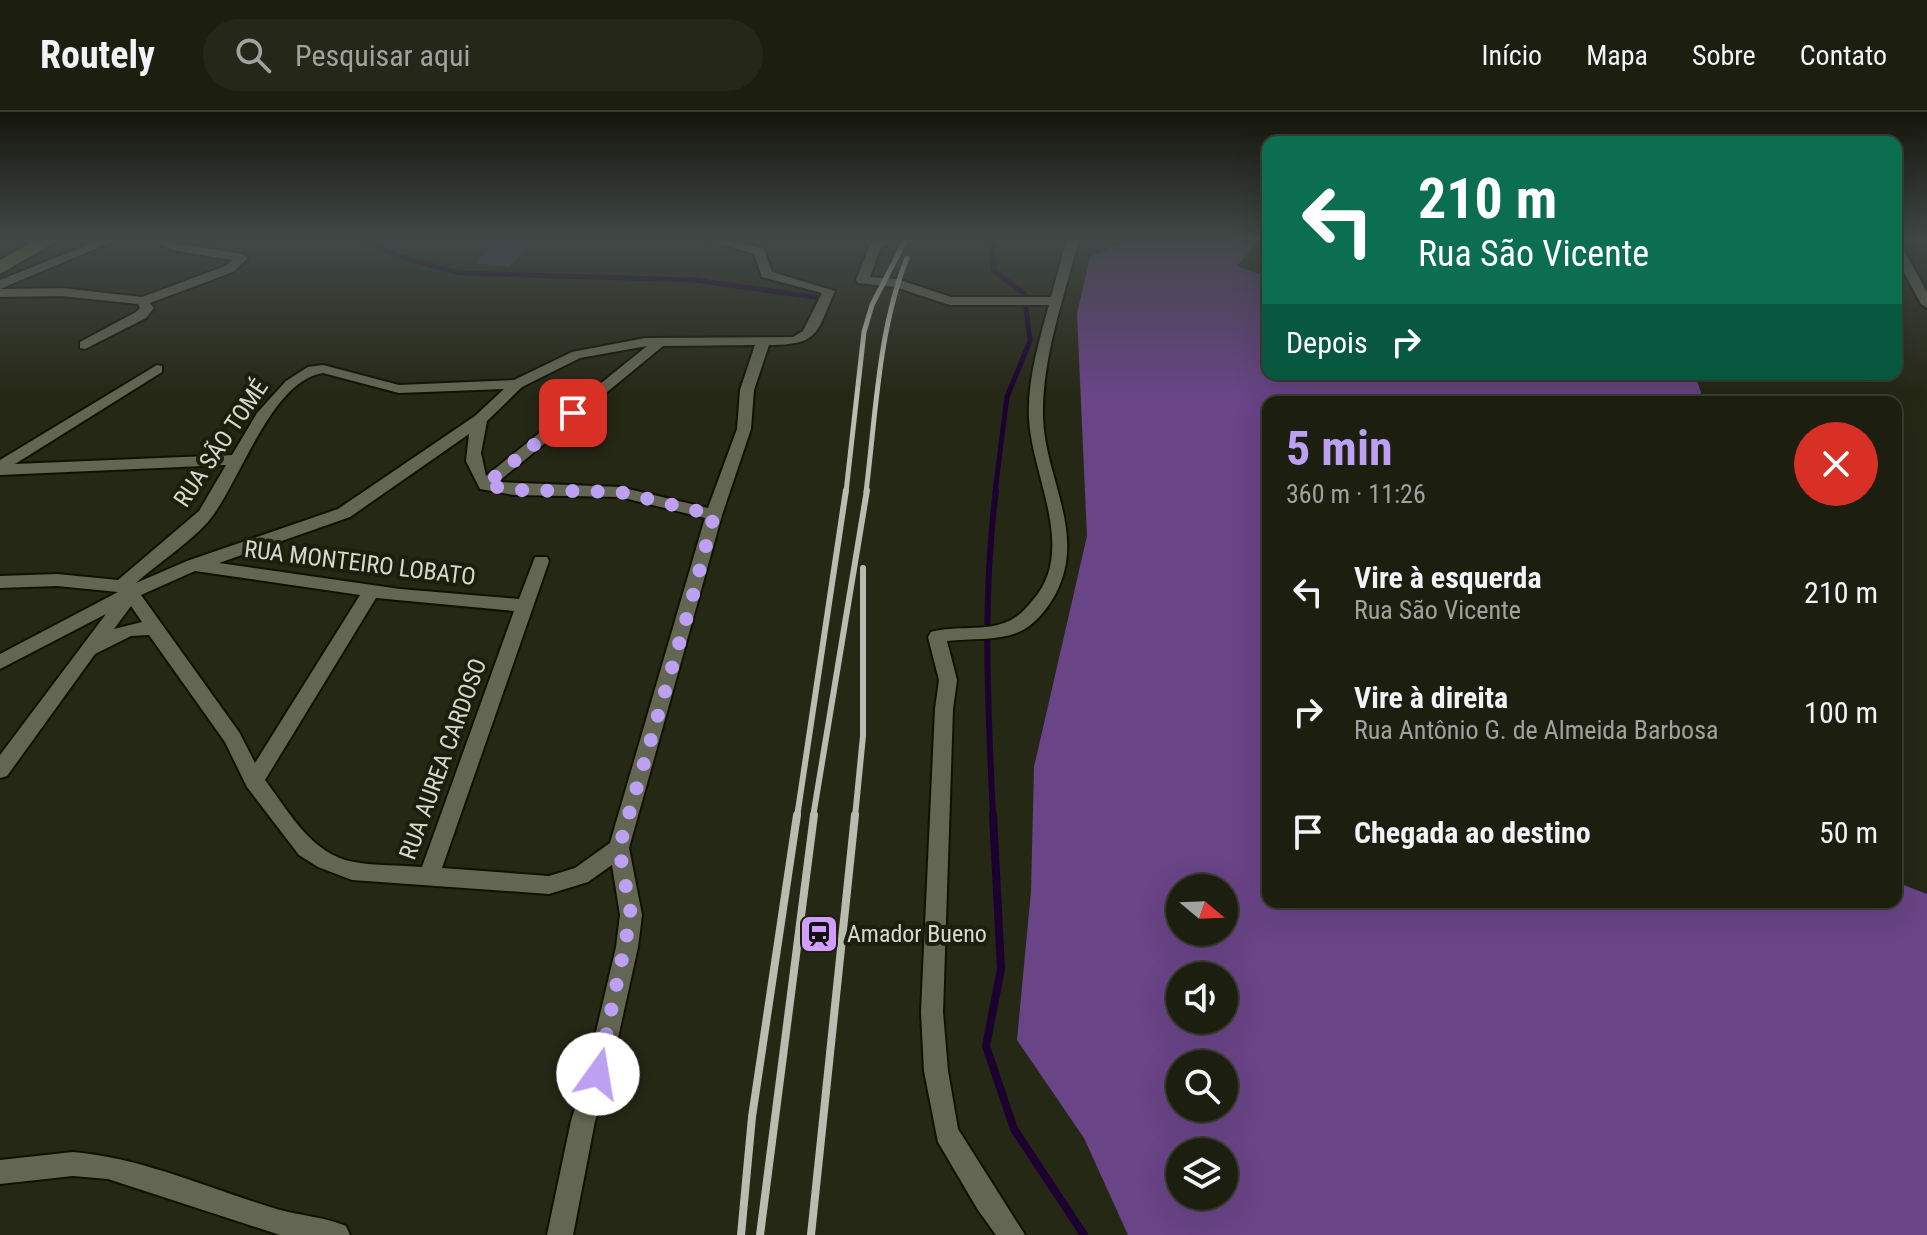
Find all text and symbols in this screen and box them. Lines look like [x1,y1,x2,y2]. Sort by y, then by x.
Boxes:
search box [203,19,763,91]
text: Routely [40,33,155,77]
icon: search [231,33,275,77]
text: Pesquisar aqui [295,38,470,73]
text: Início [1482,39,1542,72]
text: Mapa [1586,39,1648,72]
text: Sobre [1692,39,1756,72]
text: Contato [1800,39,1887,72]
text: 210 m [1418,166,1557,232]
icon: left [1286,168,1390,272]
text: Rua São Vicente [1418,233,1649,275]
icon: right [1384,320,1428,364]
text: Depois [1286,325,1368,360]
street label: RUA SÃO TOMÉ [168,374,274,512]
pin [539,379,607,447]
icon: arrive [551,391,595,435]
text: 5 min [1286,420,1393,477]
button: close [1794,422,1878,506]
text: 360 m · 11:26 [1286,479,1426,509]
street label: RUA MONTEIRO LOBATO [243,535,477,591]
text: Vire à esquerda [1354,560,1542,595]
icon: left [1286,570,1330,614]
text: 210 m [1804,575,1878,610]
text: Rua São Vicente [1354,595,1521,625]
street label: RUA AUREA CARDOSO [394,655,492,863]
text: Vire à direita [1354,680,1508,715]
icon: right [1286,690,1330,734]
text: 100 m [1804,695,1878,730]
text: Rua Antônio G. de Almeida Barbosa [1354,715,1718,745]
icon: arrive [1286,810,1330,854]
text: Chegada ao destino [1354,815,1591,850]
text: 50 m [1819,815,1878,850]
north arrow [1166,874,1238,946]
map controls [1166,874,1238,1210]
station icon: Amador Bueno [798,913,840,955]
place label: Amador Bueno [847,920,987,948]
button: sound [1166,962,1238,1034]
position arrow [556,1032,640,1116]
button: search [1166,1050,1238,1122]
button: layers [1166,1138,1238,1210]

